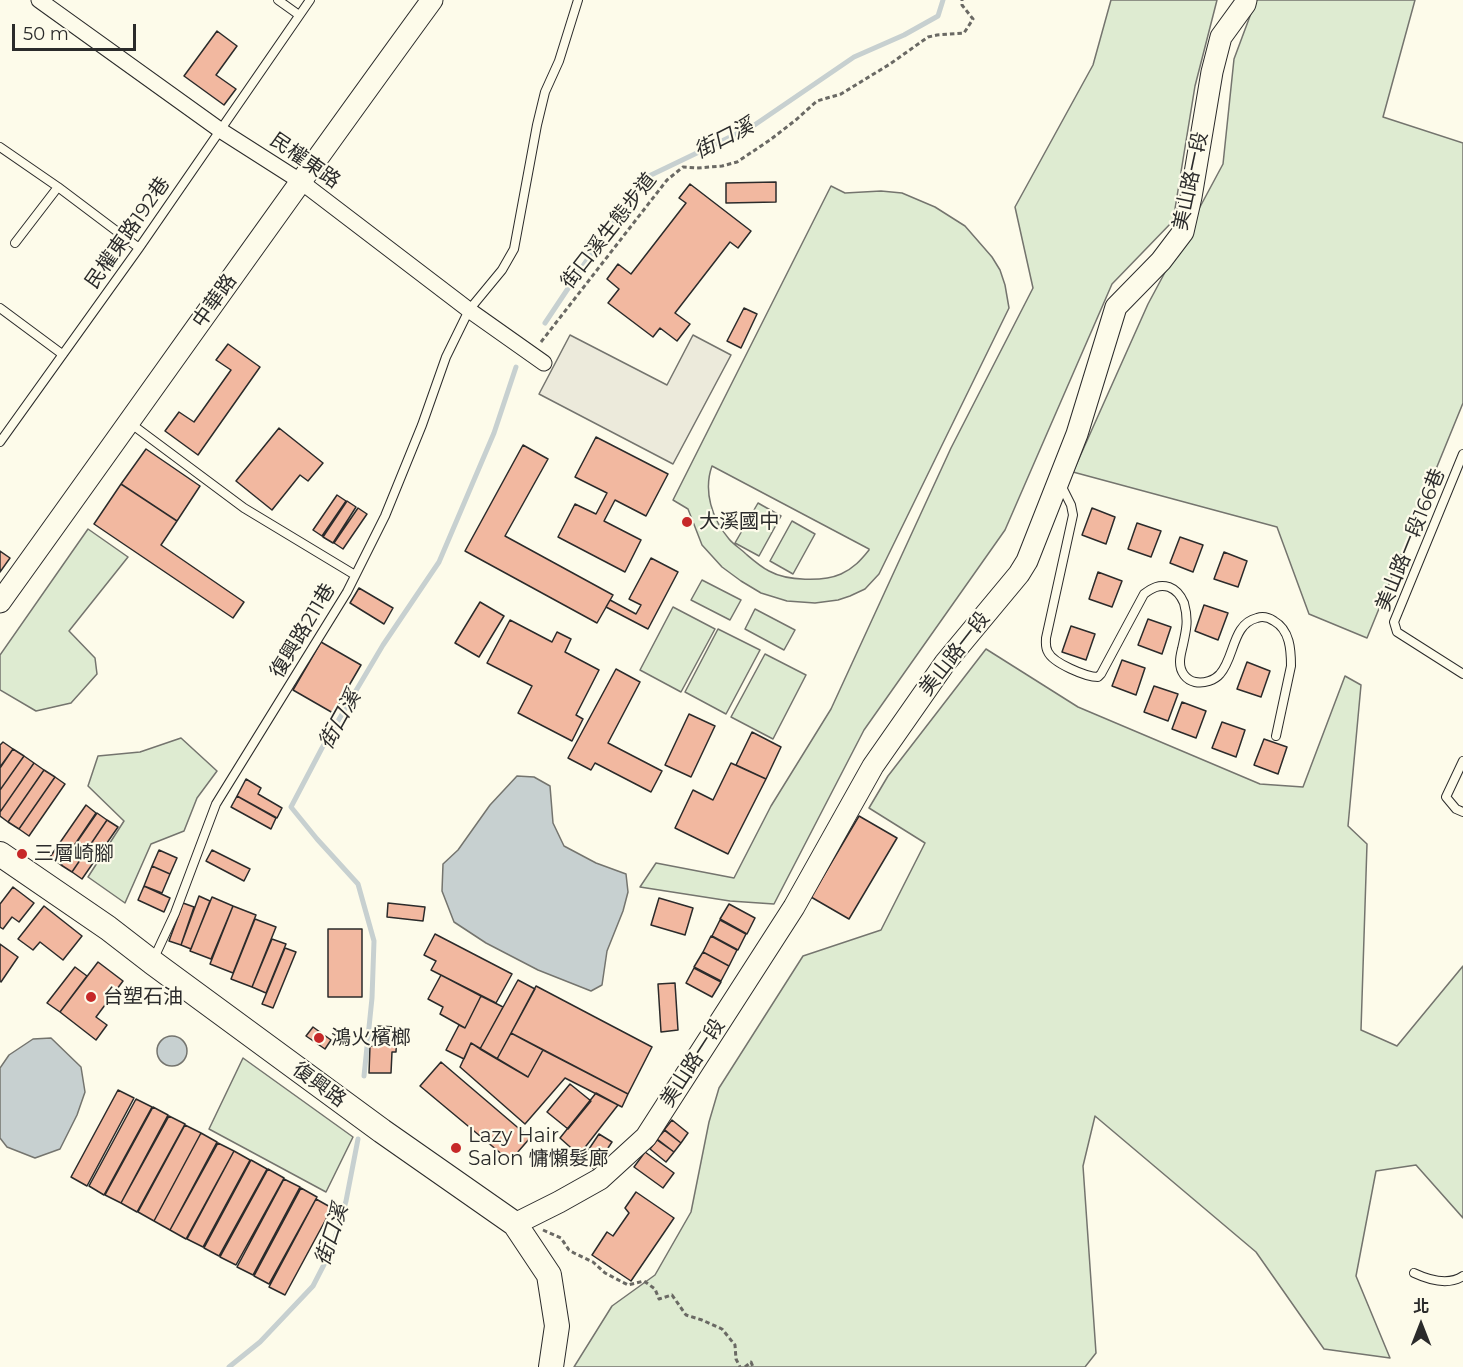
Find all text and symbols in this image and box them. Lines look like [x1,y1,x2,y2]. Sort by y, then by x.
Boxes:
scale bar [15,12,140,50]
text: 50 m [23,23,69,45]
water label: 街口溪 [690,113,758,165]
street label: 民權東路 [265,128,345,194]
street label: 美山路一段 [1169,130,1213,232]
street label: 街口溪生態步道 [556,168,662,294]
street label: 民權東路192巷 [81,173,175,293]
street label: 中華路 [188,270,242,332]
street label: 美山路一段166巷 [1371,465,1451,615]
place label: 大溪國中 [699,510,779,534]
marker: 大溪國中 [680,515,694,529]
street label: 復興路211巷 [265,579,341,683]
street label: 美山路一段 [915,607,995,701]
water label: 街口溪 [314,686,366,754]
place label: 三層崎腳 [34,842,114,866]
marker: 三層崎腳 [15,847,29,861]
place label: 台塑石油 [103,985,183,1009]
marker: 台塑石油 [84,990,98,1004]
street label: 美山路一段 [656,1015,730,1111]
place label: 鴻火檳榔 [331,1026,411,1050]
marker: 鴻火檳榔 [312,1031,326,1045]
street label: 復興路 [288,1058,350,1112]
place label: Lazy Hair Salon 慵懶髮廊 [468,1124,609,1171]
marker: Lazy Hair Salon 慵懶髮廊 [449,1141,463,1155]
water label: 街口溪 [310,1201,354,1269]
north arrow [1391,1295,1451,1355]
text: 北 [1413,1297,1429,1316]

